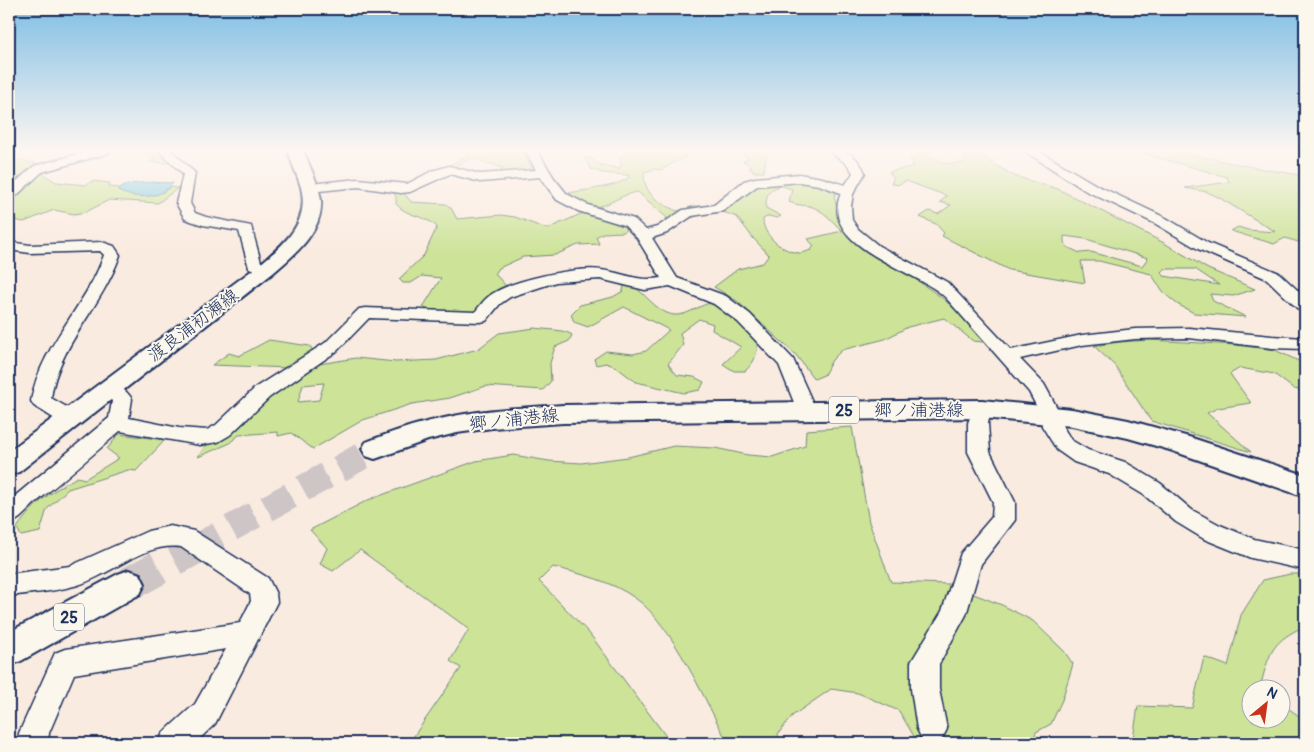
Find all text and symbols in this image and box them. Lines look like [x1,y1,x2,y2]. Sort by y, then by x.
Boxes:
street label: 渡良浦初瀬線 [143,284,243,367]
road number: 25 [829,396,859,424]
street label: 郷ノ浦港線 [874,399,964,422]
street label: 郷ノ浦港線 [468,403,560,436]
road number: 25 [54,604,84,630]
north arrow [1242,680,1292,730]
text: N [1264,683,1280,703]

